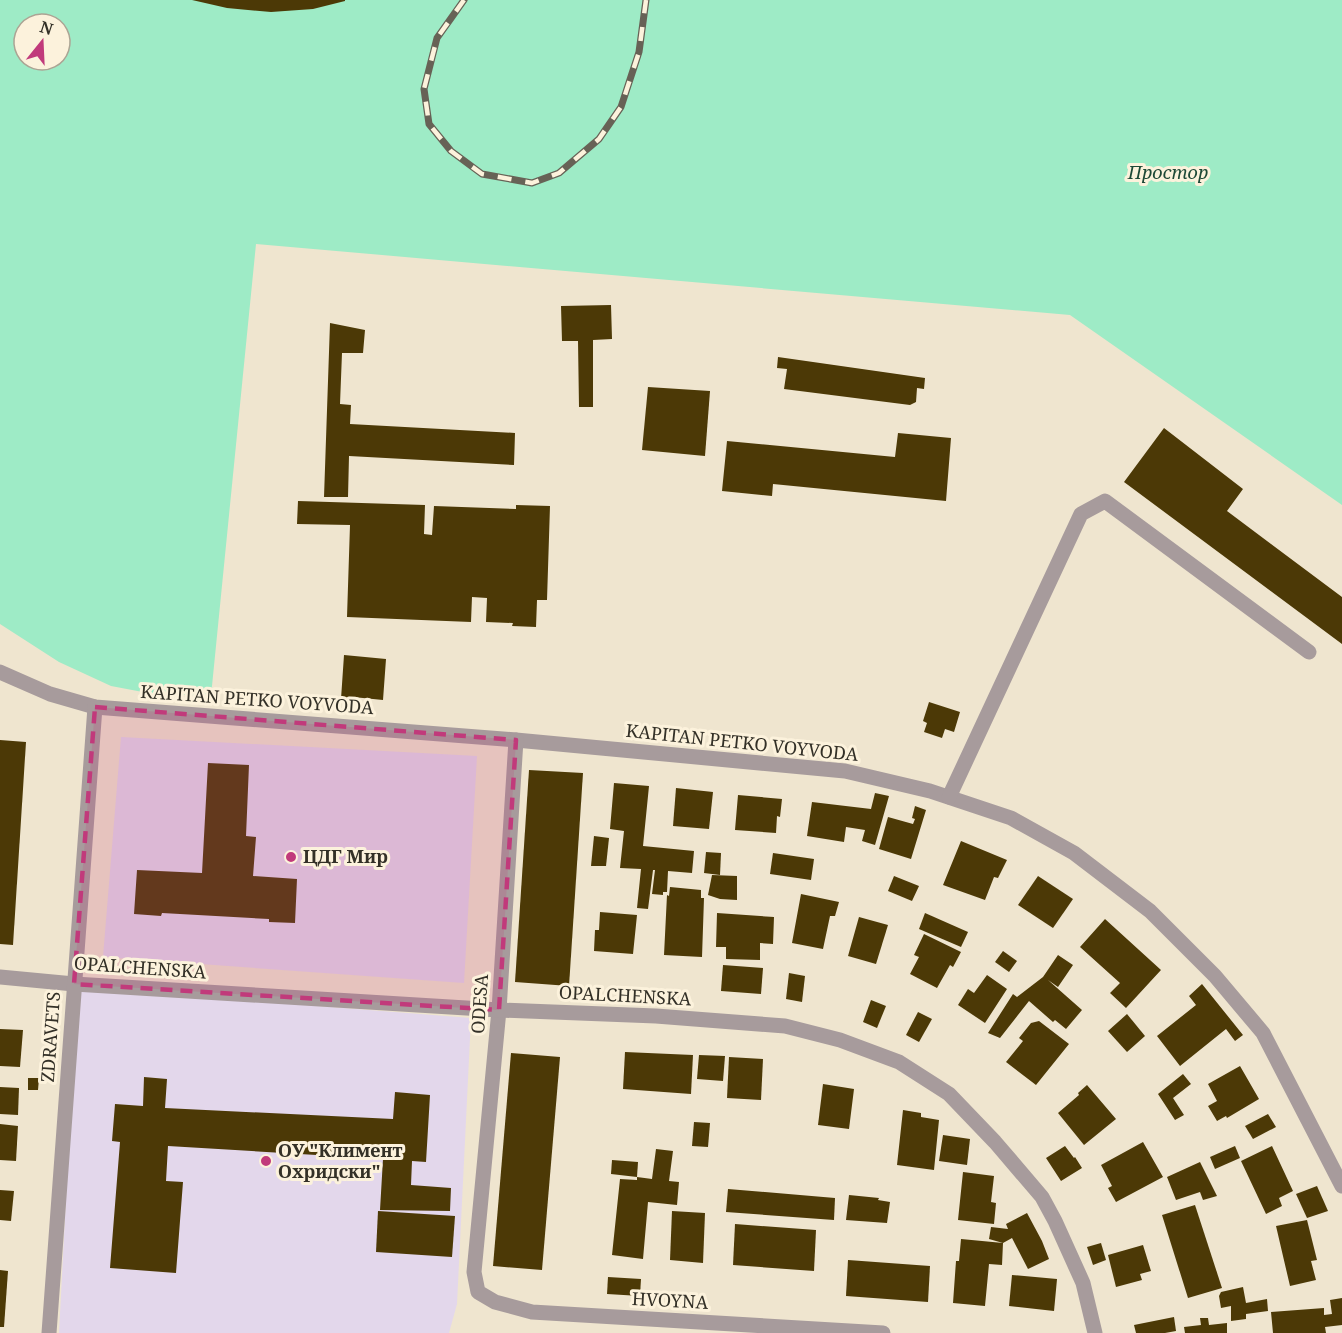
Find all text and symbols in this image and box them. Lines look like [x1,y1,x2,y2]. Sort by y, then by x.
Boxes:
north arrow [12,12,72,72]
text: N [37,15,56,40]
park label: Простор [1127,160,1208,184]
street label: KAPITAN PETKO VOYVODA [140,679,375,719]
street label: KAPITAN PETKO VOYVODA [625,718,860,766]
place label: ЦДГ Мир [303,844,388,868]
marker: ЦДГ Мир [284,850,298,864]
street label: OPALCHENSKA [73,950,207,984]
street label: ODESA [465,973,493,1035]
street label: OPALCHENSKA [558,980,692,1010]
street label: ZDRAVETS [35,991,65,1083]
place label: ОУ "Климент Охридски" [278,1138,403,1183]
marker: ОУ "Климент Охридски" [259,1154,273,1168]
street label: HVOYNA [631,1286,709,1314]

